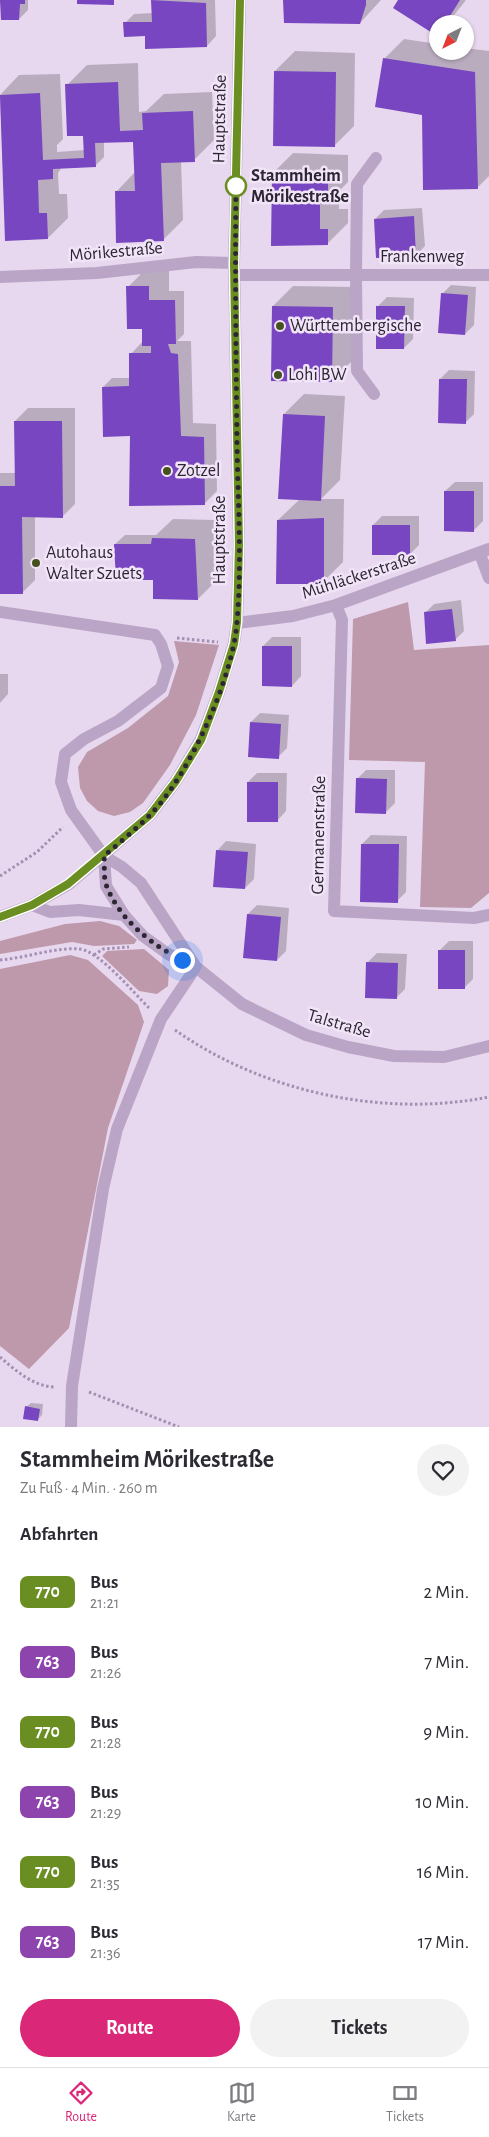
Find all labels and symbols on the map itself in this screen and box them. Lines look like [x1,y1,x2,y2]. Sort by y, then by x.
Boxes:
north arrow [429,15,474,60]
street label: Hauptstraße [210,74,230,164]
place label: Stammheim Mörikestraße [251,167,349,206]
marker: Stammheim Mörikestraße [225,175,247,197]
street label: Mörikestraße [69,239,163,265]
street label: Frankenweg [380,248,464,266]
place label: Württembergische [290,317,422,335]
marker: Württembergische [274,320,286,332]
place label: Lohi BW [288,366,347,384]
marker: Lohi BW [272,369,284,381]
place label: Zotzel [177,462,221,480]
marker: Zotzel [161,465,173,477]
street label: Hauptstraße [211,496,229,584]
place label: Autohaus Walter Szuets [46,544,142,583]
street label: Mühläckerstraße [300,549,418,603]
marker: Autohaus Walter Szuets [30,557,42,569]
street label: Germanenstraße [309,776,329,894]
your location [170,948,195,973]
street label: Talstraße [305,1006,373,1042]

